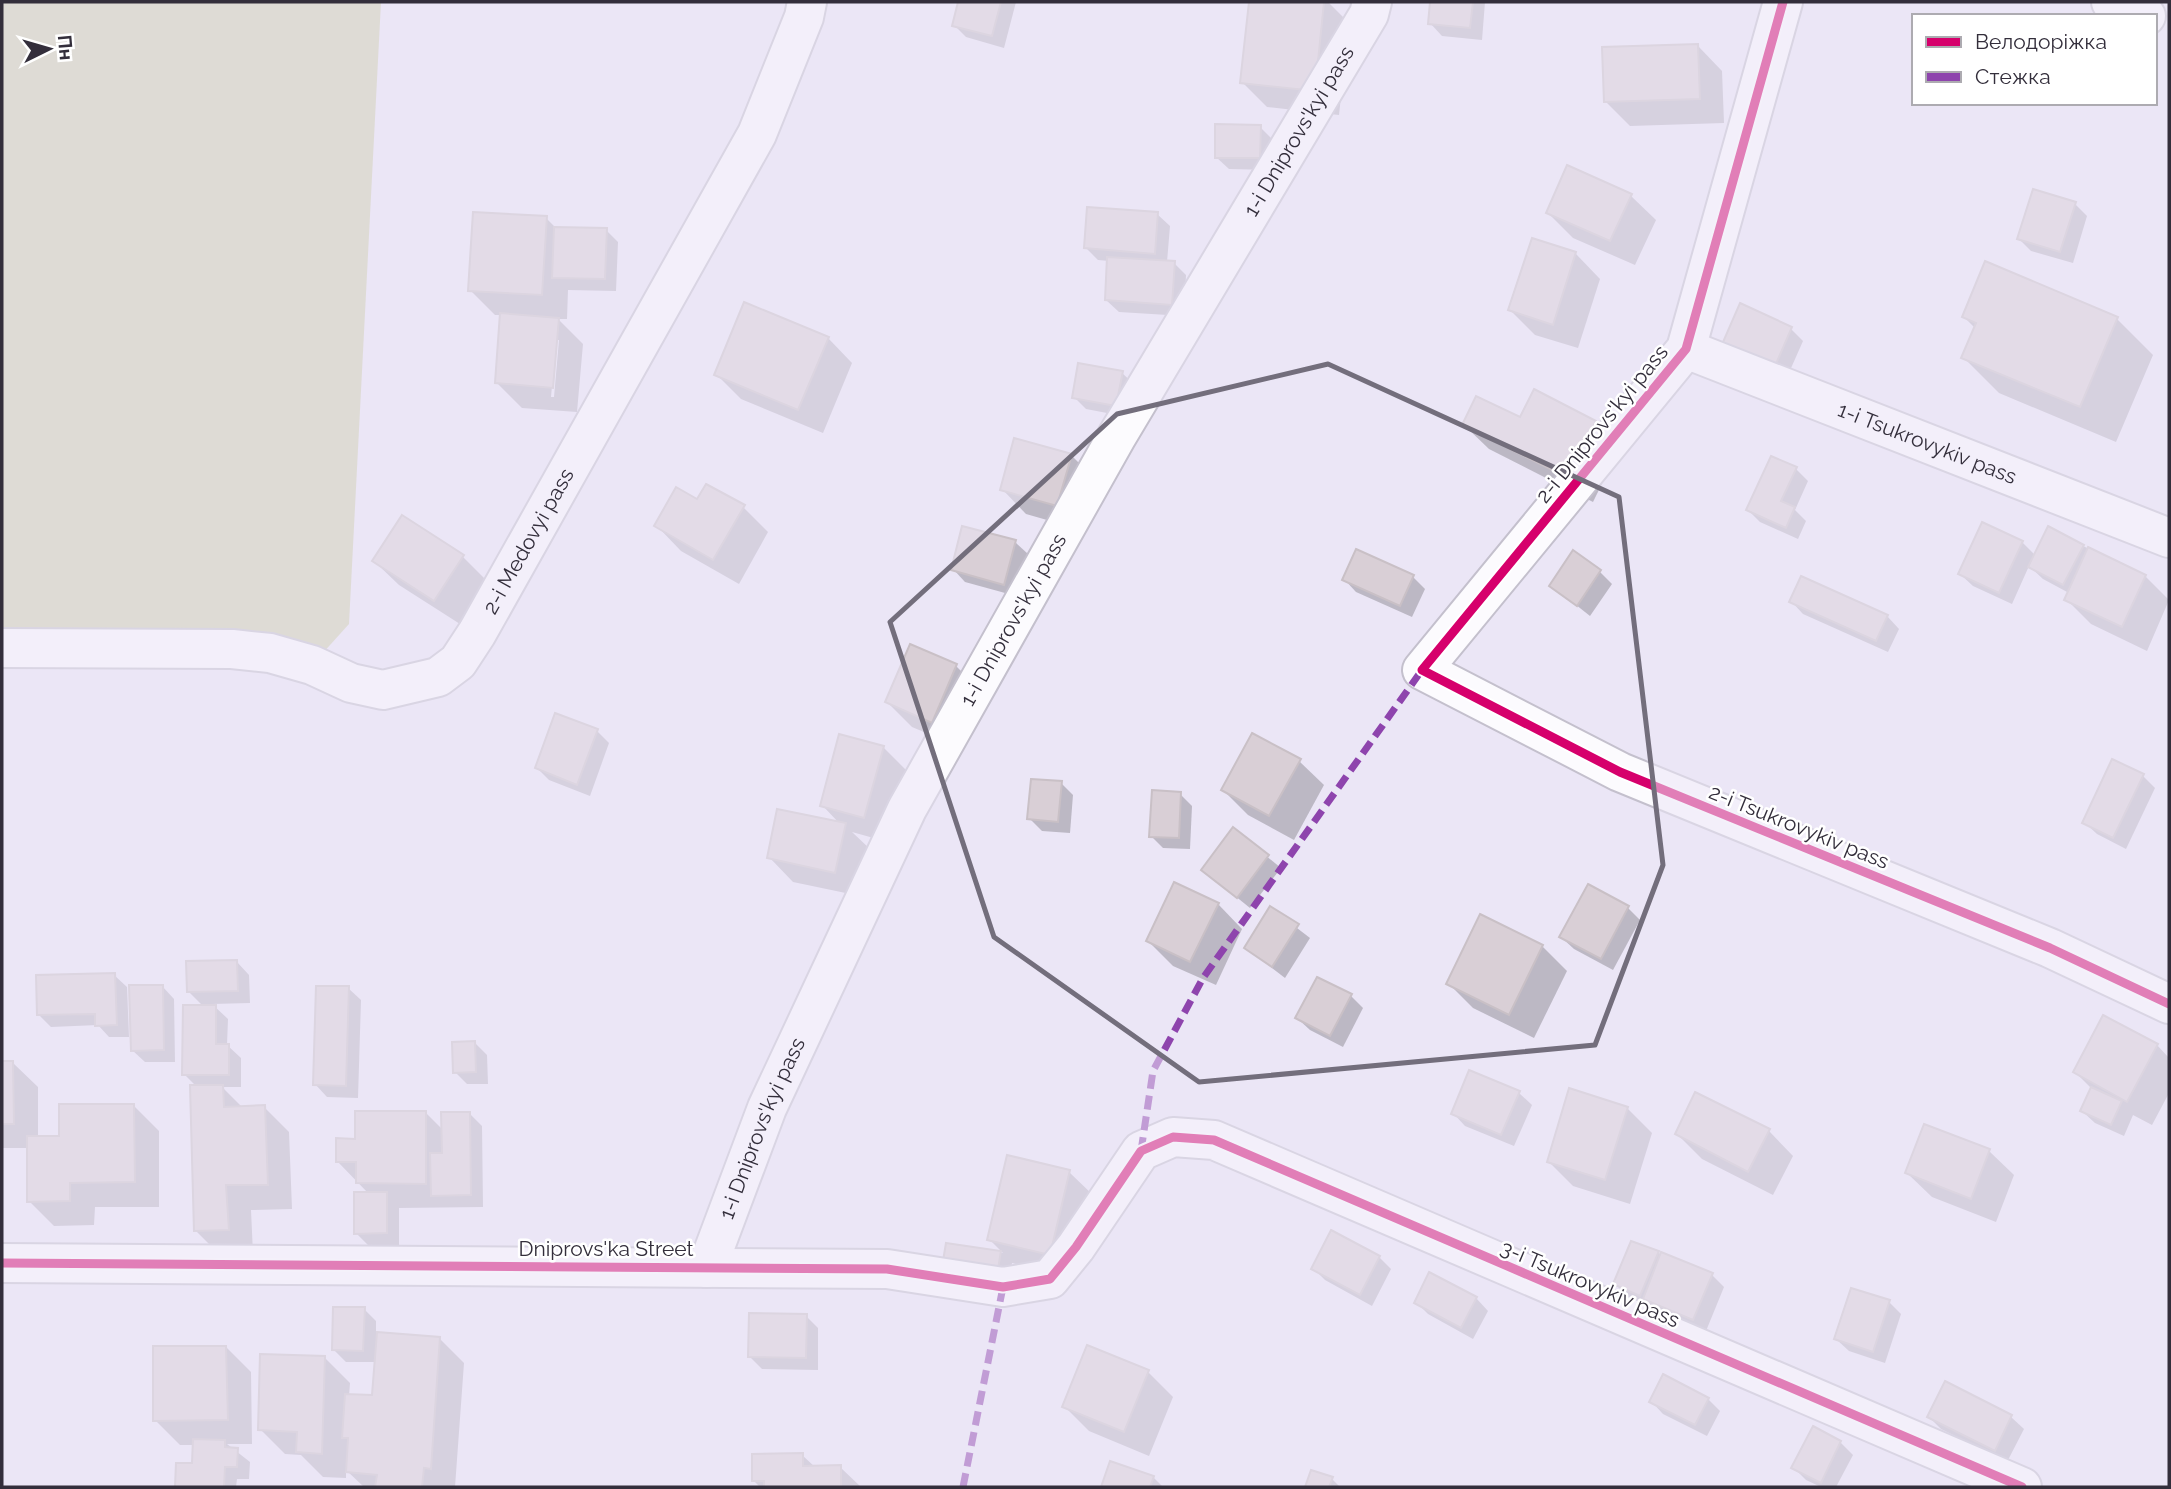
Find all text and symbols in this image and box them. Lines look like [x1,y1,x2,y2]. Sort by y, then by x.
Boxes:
north arrow [14,14,84,84]
legend [1912,14,2157,105]
text: Велодоріжка [1975,29,2107,54]
text: Пн [54,34,78,61]
street label: 1-i Dniprovs'kyi pass [1238,41,1359,221]
text: Стежка [1975,64,2051,89]
street label: 2-i Dniprovs'kyi pass [1530,340,1673,508]
street label: 1-i Tsukrovykiv pass [1835,397,2020,489]
street label: 2-i Medovyi pass [477,464,579,618]
street label: 1-i Dniprovs'kyi pass [955,529,1071,710]
street label: 2-i Tsukrovykiv pass [1706,779,1893,874]
street label: 1-i Dniprovs'kyi pass [713,1034,810,1223]
street label: 3-i Tsukrovykiv pass [1497,1235,1683,1333]
street label: Dniprovs'ka Street [518,1236,694,1261]

